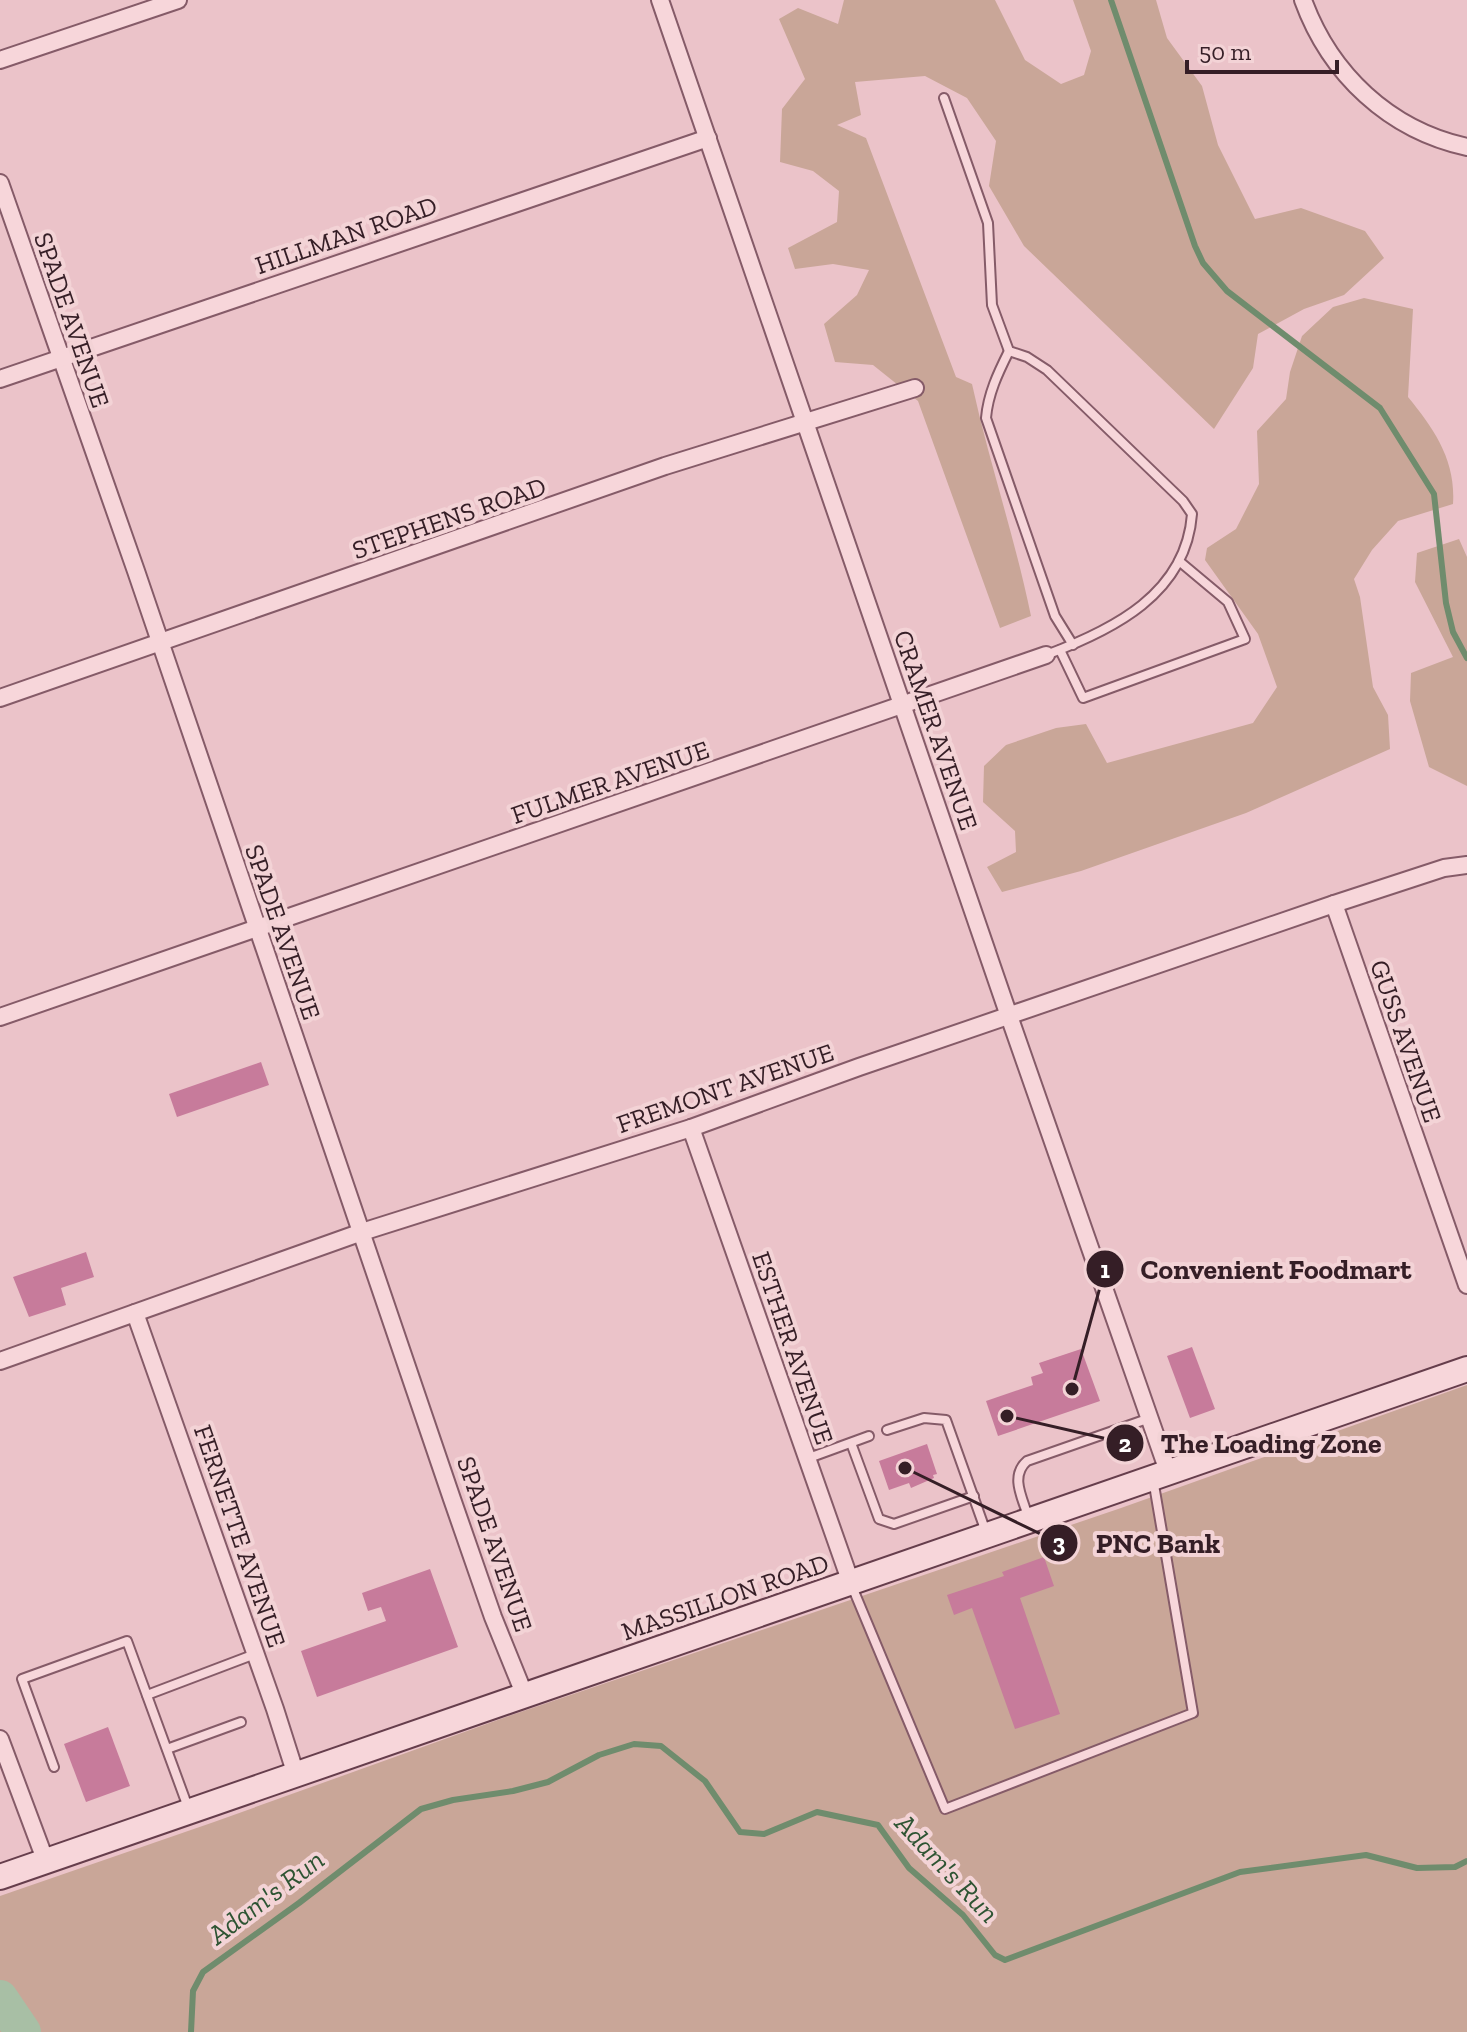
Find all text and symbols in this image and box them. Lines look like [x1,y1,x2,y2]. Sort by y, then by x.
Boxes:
scale bar [1187,24,1337,74]
text: 50 m [1199,37,1252,66]
street label: HILLMAN ROAD [251,189,441,281]
street label: SPADE AVENUE [27,228,117,412]
street label: STEPHENS ROAD [348,470,550,566]
street label: CRAMER AVENUE [887,626,985,834]
street label: FULMER AVENUE [507,733,713,831]
street label: SPADE AVENUE [238,840,328,1024]
street label: GUSS AVENUE [1363,955,1449,1127]
street label: FREMONT AVENUE [612,1036,838,1140]
callout: Convenient Foodmart [1085,1243,1427,1295]
street label: ESTHER AVENUE [745,1247,841,1449]
text: Convenient Foodmart [1141,1253,1412,1286]
text: 1 [1100,1255,1110,1284]
callout: The Loading Zone [1105,1417,1398,1469]
street label: FERNETTE AVENUE [187,1420,293,1652]
text: The Loading Zone [1161,1427,1381,1460]
text: 2 [1119,1429,1132,1458]
street label: SPADE AVENUE [450,1452,540,1636]
callout: PNC Bank [1039,1517,1236,1569]
text: PNC Bank [1096,1527,1221,1560]
text: 3 [1053,1528,1066,1557]
street label: MASSILLON ROAD [617,1547,833,1647]
water label: Adam's Run [888,1806,1006,1929]
water label: Adam's Run [201,1843,330,1952]

